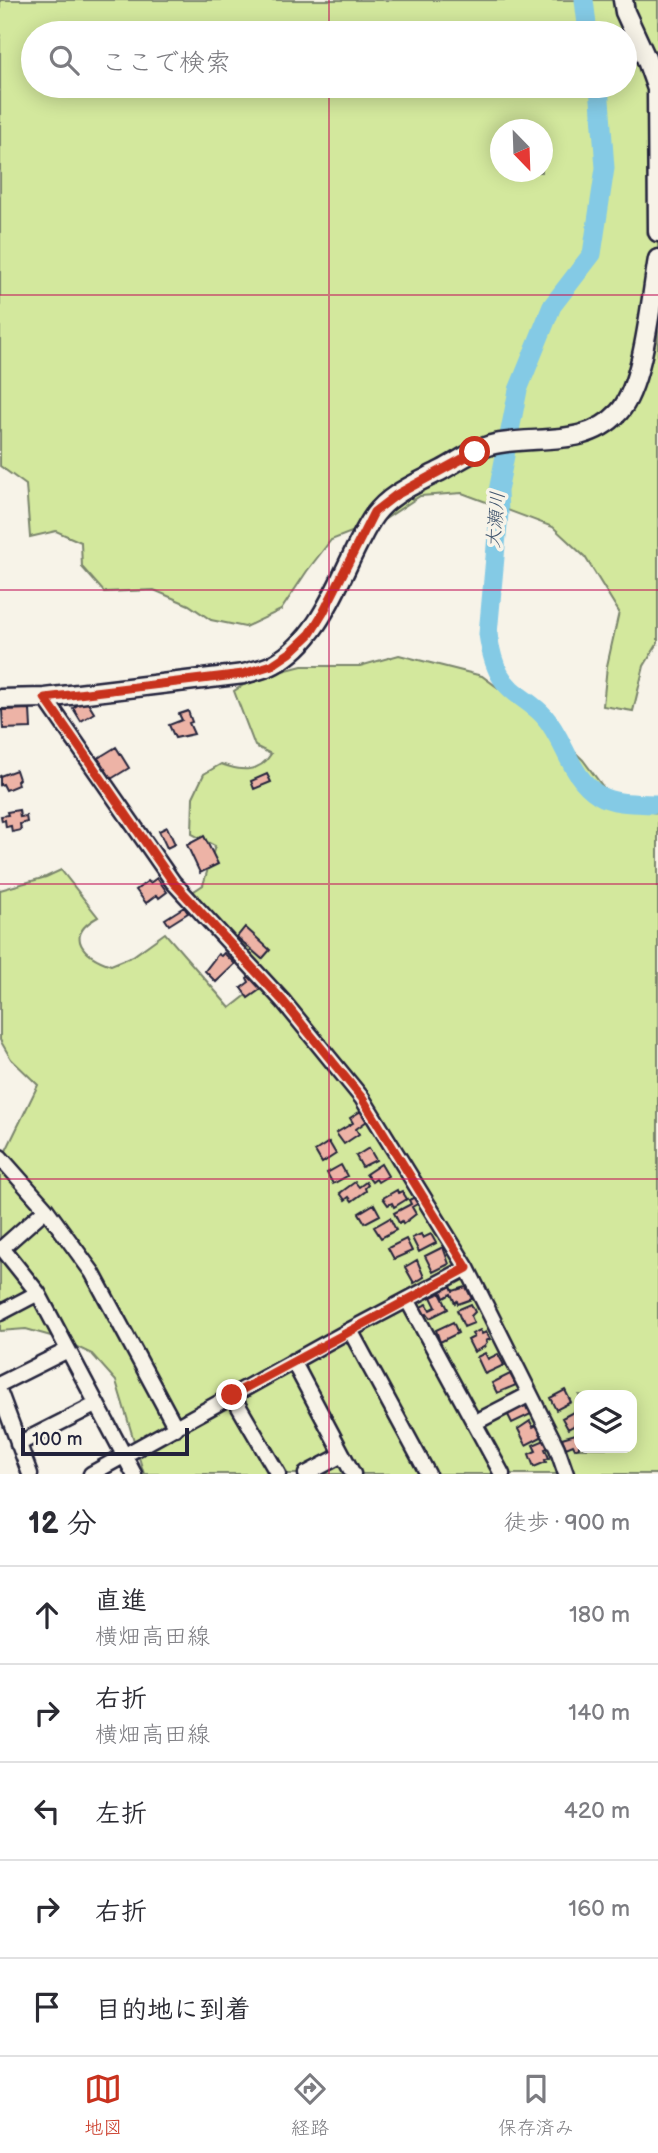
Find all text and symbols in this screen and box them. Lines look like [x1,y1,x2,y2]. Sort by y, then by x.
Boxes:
search box [21,21,637,98]
icon: search [45,41,83,79]
text: ここで検索 [101,48,231,79]
north arrow [490,119,553,182]
route start [459,436,490,467]
water label: 大瀬川 [482,491,510,549]
route end [216,1379,247,1410]
map controls [574,1390,637,1453]
button: layers [574,1390,637,1453]
scale bar [21,1425,189,1457]
text: 100 m [32,1428,83,1451]
text: 12 分 [28,1506,97,1542]
text: 徒歩 · 900 m [503,1509,630,1537]
text: 直進 [95,1586,147,1617]
icon: ahead [28,1596,66,1634]
text: 180 m [569,1601,630,1629]
text: 横畑高田線 [95,1623,210,1651]
text: 右折 [95,1684,147,1715]
icon: right [28,1694,66,1732]
text: 140 m [568,1699,630,1727]
text: 横畑高田線 [95,1721,210,1749]
icon: left [28,1792,66,1830]
text: 420 m [564,1797,630,1825]
text: 左折 [95,1799,147,1830]
icon: right [28,1890,66,1928]
text: 160 m [568,1895,630,1923]
text: 右折 [95,1897,147,1928]
icon: arrive [28,1988,66,2026]
text: 目的地に到着 [95,1995,251,2026]
tab: 地図 [84,2070,122,2140]
tab: 経路 [291,2070,329,2140]
tab: 保存済み [498,2070,574,2140]

